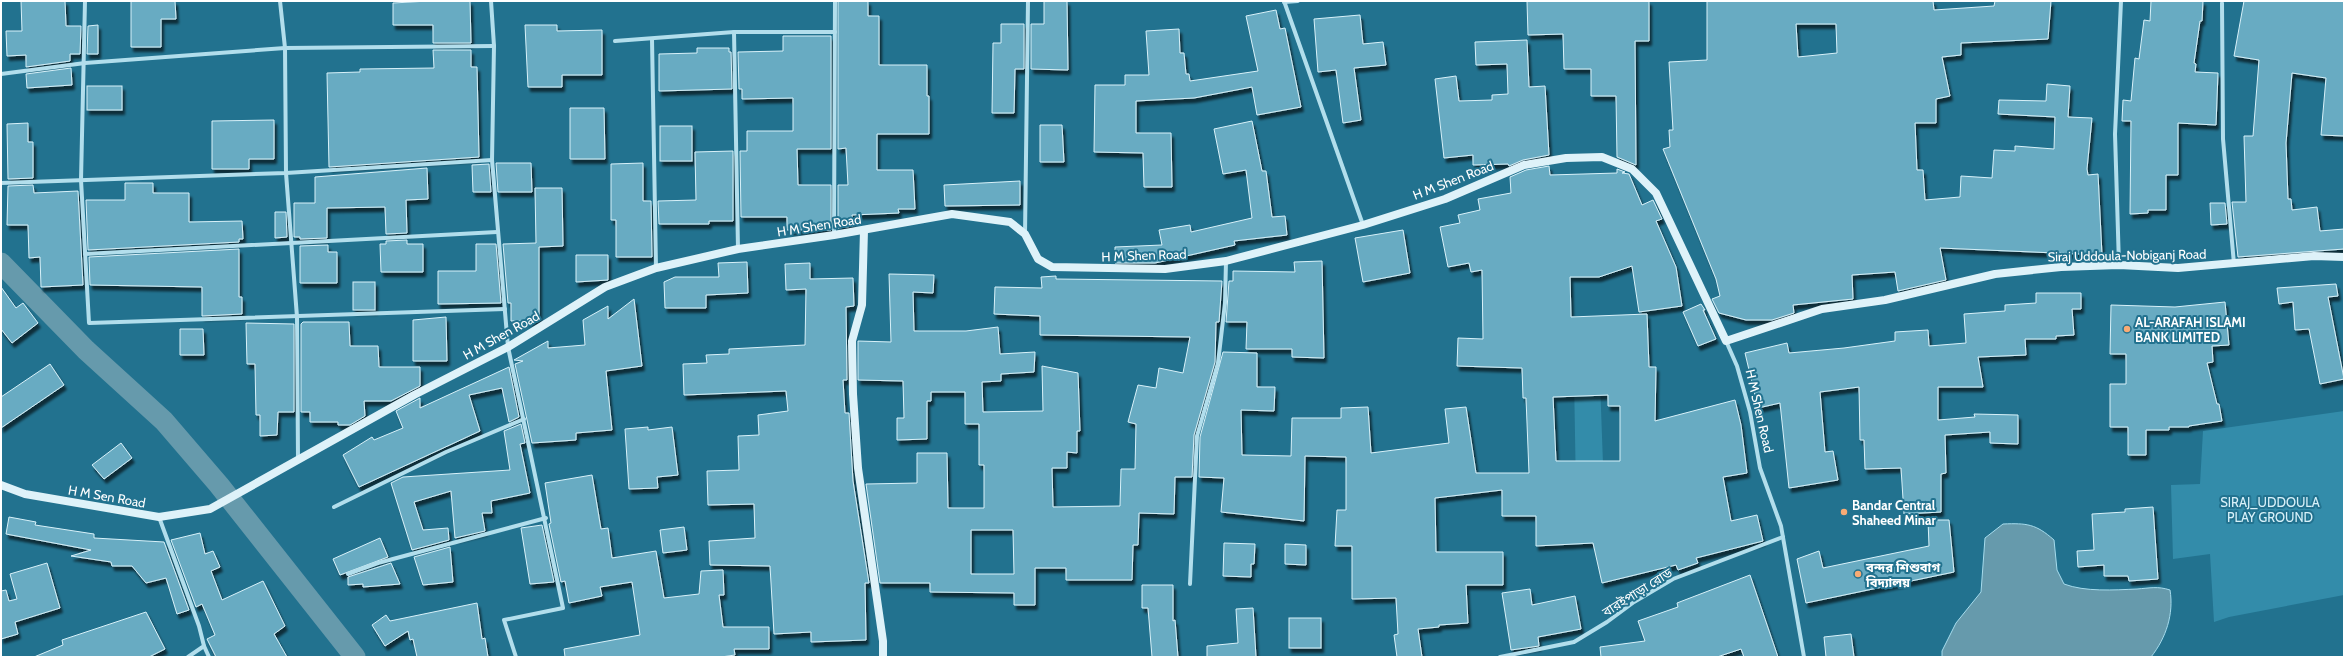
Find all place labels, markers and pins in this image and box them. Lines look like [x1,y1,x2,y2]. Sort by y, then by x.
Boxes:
place label: AL-ARAFAH ISLAMI BANK LIMITED [2135,314,2246,345]
marker: AL-ARAFAH ISLAMI BANK LIMITED [2122,324,2132,334]
place label: Bandar Central Shaheed Minar [1852,497,1936,528]
marker: Bandar Central Shaheed Minar [1839,507,1849,517]
place label: বন্দর শিশুবাগ বিদ্যালয় [1865,559,1941,590]
marker: বন্দর শিশুবাগ বিদ্যালয় [1853,569,1863,579]

